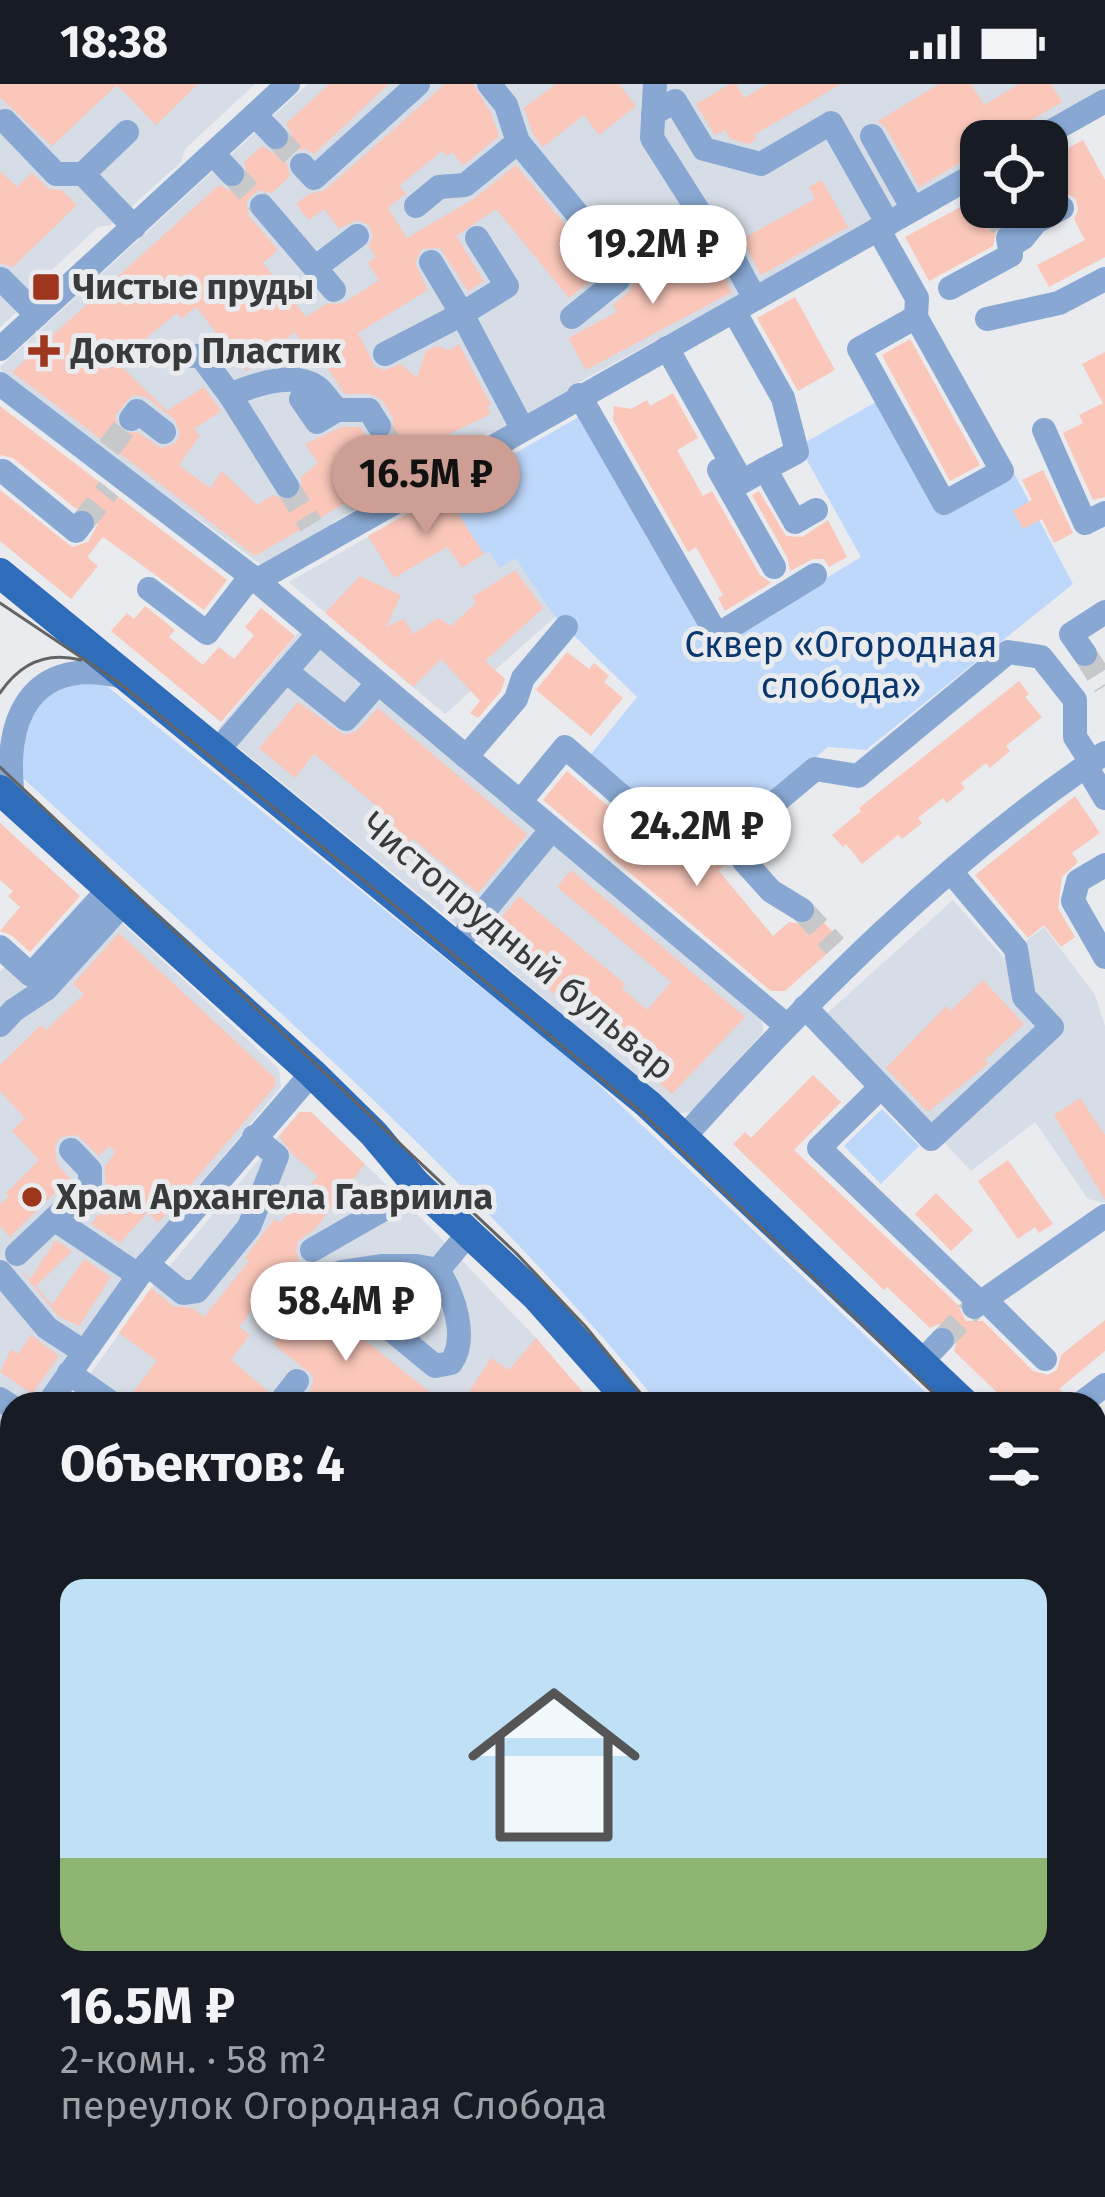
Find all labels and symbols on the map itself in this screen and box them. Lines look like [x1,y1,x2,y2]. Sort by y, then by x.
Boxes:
pin: 19.2M ₽ [542,205,764,307]
place label: Чистые пруды [73,265,314,309]
marker: Чистые пруды [30,271,62,303]
place label: Доктор Пластик [70,329,341,373]
marker: Доктор Пластик [28,335,60,367]
pin: 16.5M ₽ [315,435,537,537]
park label: Сквер «Огородная слобода» [684,623,998,708]
pin: 24.2M ₽ [586,787,808,889]
street label: Чистопрудный бульвар [353,802,683,1090]
place label: Храм Архангела Гавриила [55,1175,493,1219]
marker: Храм Архангела Гавриила [19,1184,45,1210]
pin: 58.4M ₽ [235,1262,457,1364]

